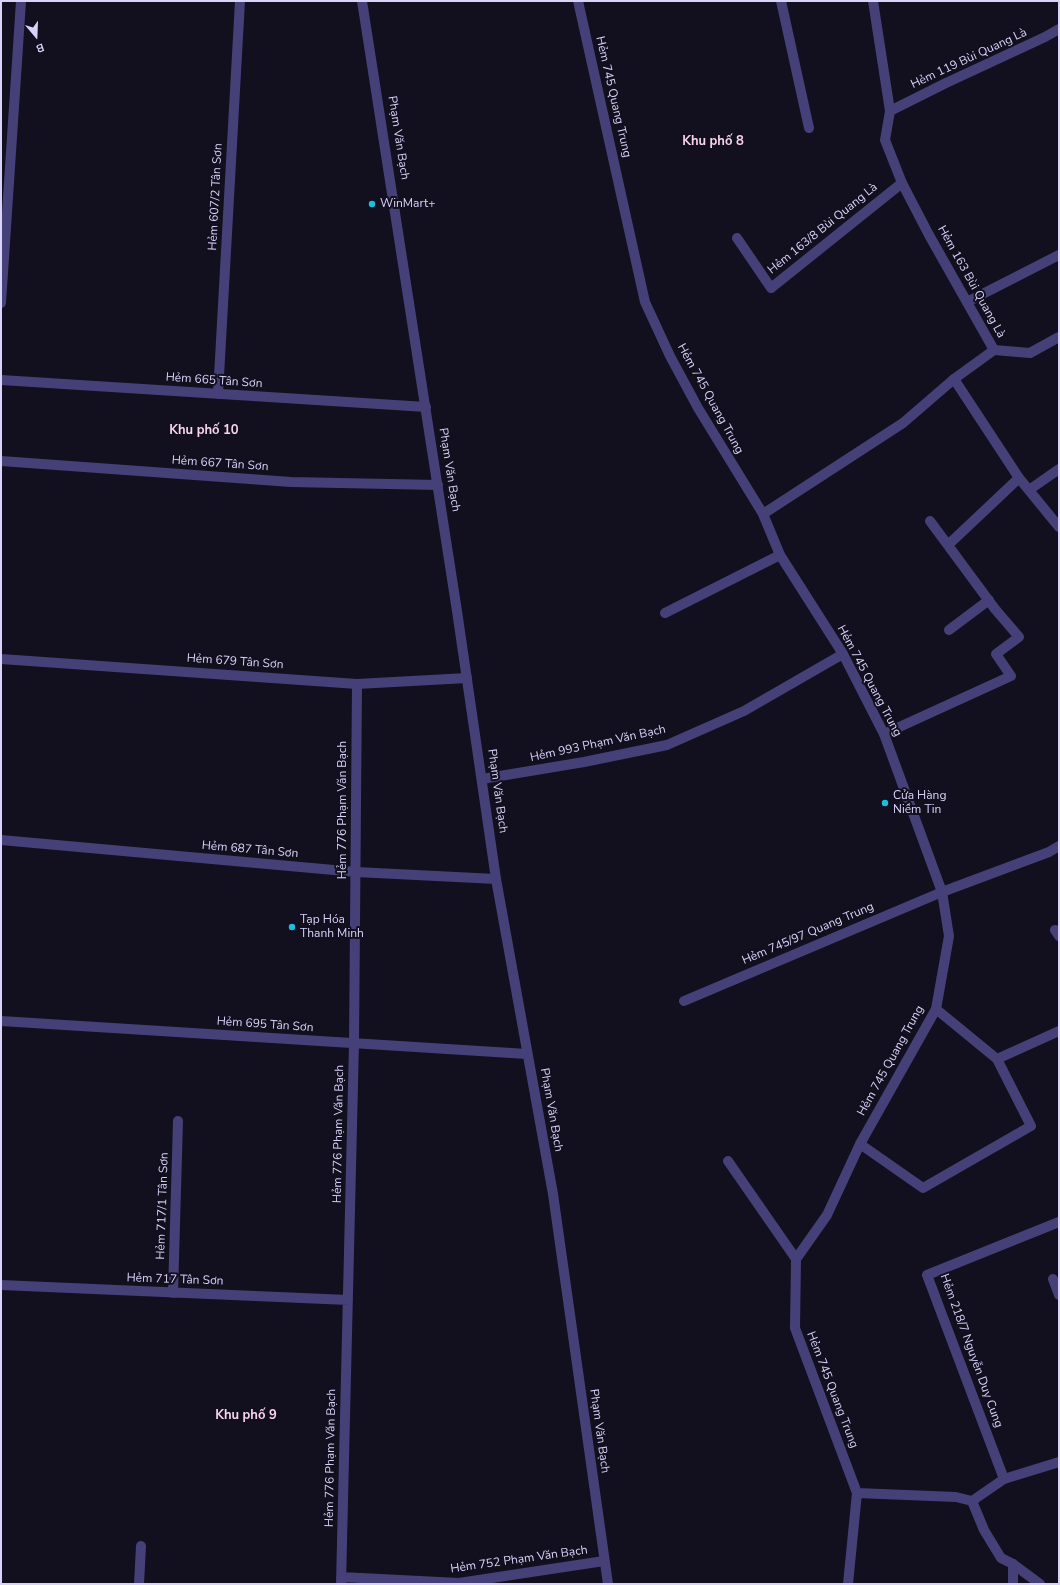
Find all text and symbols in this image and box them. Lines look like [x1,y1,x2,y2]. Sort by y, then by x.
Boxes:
north arrow [16,16,56,56]
street label: Hẻm 119 Bùi Quang Là [909,26,1029,92]
street label: Hẻm 745 Quang Trung [592,35,634,159]
text: B [34,39,46,56]
street label: Phạm Văn Bạch [384,95,412,181]
district label: Khu phố 8 [682,134,744,150]
street label: Hẻm 607/2 Tân Sơn [206,143,226,251]
street label: Hẻm 163/8 Bùi Quang Là [765,180,881,278]
place label: WinMart+ [380,197,435,211]
marker: WinMart+ [367,199,377,209]
street label: Hẻm 163 Bùi Quang Là [934,223,1008,341]
street label: Hẻm 745 Quang Trung [674,341,746,457]
street label: Hẻm 665 Tân Sơn [165,370,263,392]
district label: Khu phố 10 [169,423,239,439]
street label: Phạm Văn Bạch [435,427,463,513]
street label: Hẻm 667 Tân Sơn [171,453,269,475]
street label: Hẻm 745 Quang Trung [834,623,904,739]
street label: Hẻm 679 Tân Sơn [186,651,284,673]
street label: Hẻm 993 Phạm Văn Bạch [529,723,667,765]
street label: Hẻm 776 Phạm Văn Bạch [336,741,350,879]
street label: Phạm Văn Bạch [484,748,510,834]
place label: Cửa Hàng Niềm Tin [893,789,946,817]
marker: Cửa Hàng Niềm Tin [880,798,890,808]
street label: Hẻm 687 Tân Sơn [201,839,299,861]
street label: Hẻm 745/97 Quang Trung [740,900,876,968]
place label: Tạp Hóa Thanh Minh [300,913,364,941]
marker: Tạp Hóa Thanh Minh [287,922,297,932]
street label: Hẻm 745 Quang Trung [855,1003,927,1119]
street label: Hẻm 695 Tân Sơn [216,1014,314,1036]
street label: Hẻm 776 Phạm Văn Bạch [331,1065,347,1203]
street label: Phạm Văn Bạch [537,1067,565,1153]
street label: Hẻm 717/1 Tân Sơn [154,1152,172,1260]
street label: Hẻm 717 Tân Sơn [126,1271,224,1289]
street label: Hẻm 218/7 Nguyễn Duy Cung [936,1272,1006,1430]
street label: Hẻm 745 Quang Trung [803,1330,861,1450]
street label: Phạm Văn Bạch [586,1388,612,1474]
street label: Hẻm 776 Phạm Văn Bạch [323,1389,339,1527]
district label: Khu phố 9 [215,1408,277,1424]
street label: Hẻm 752 Phạm Văn Bạch [449,1543,589,1577]

